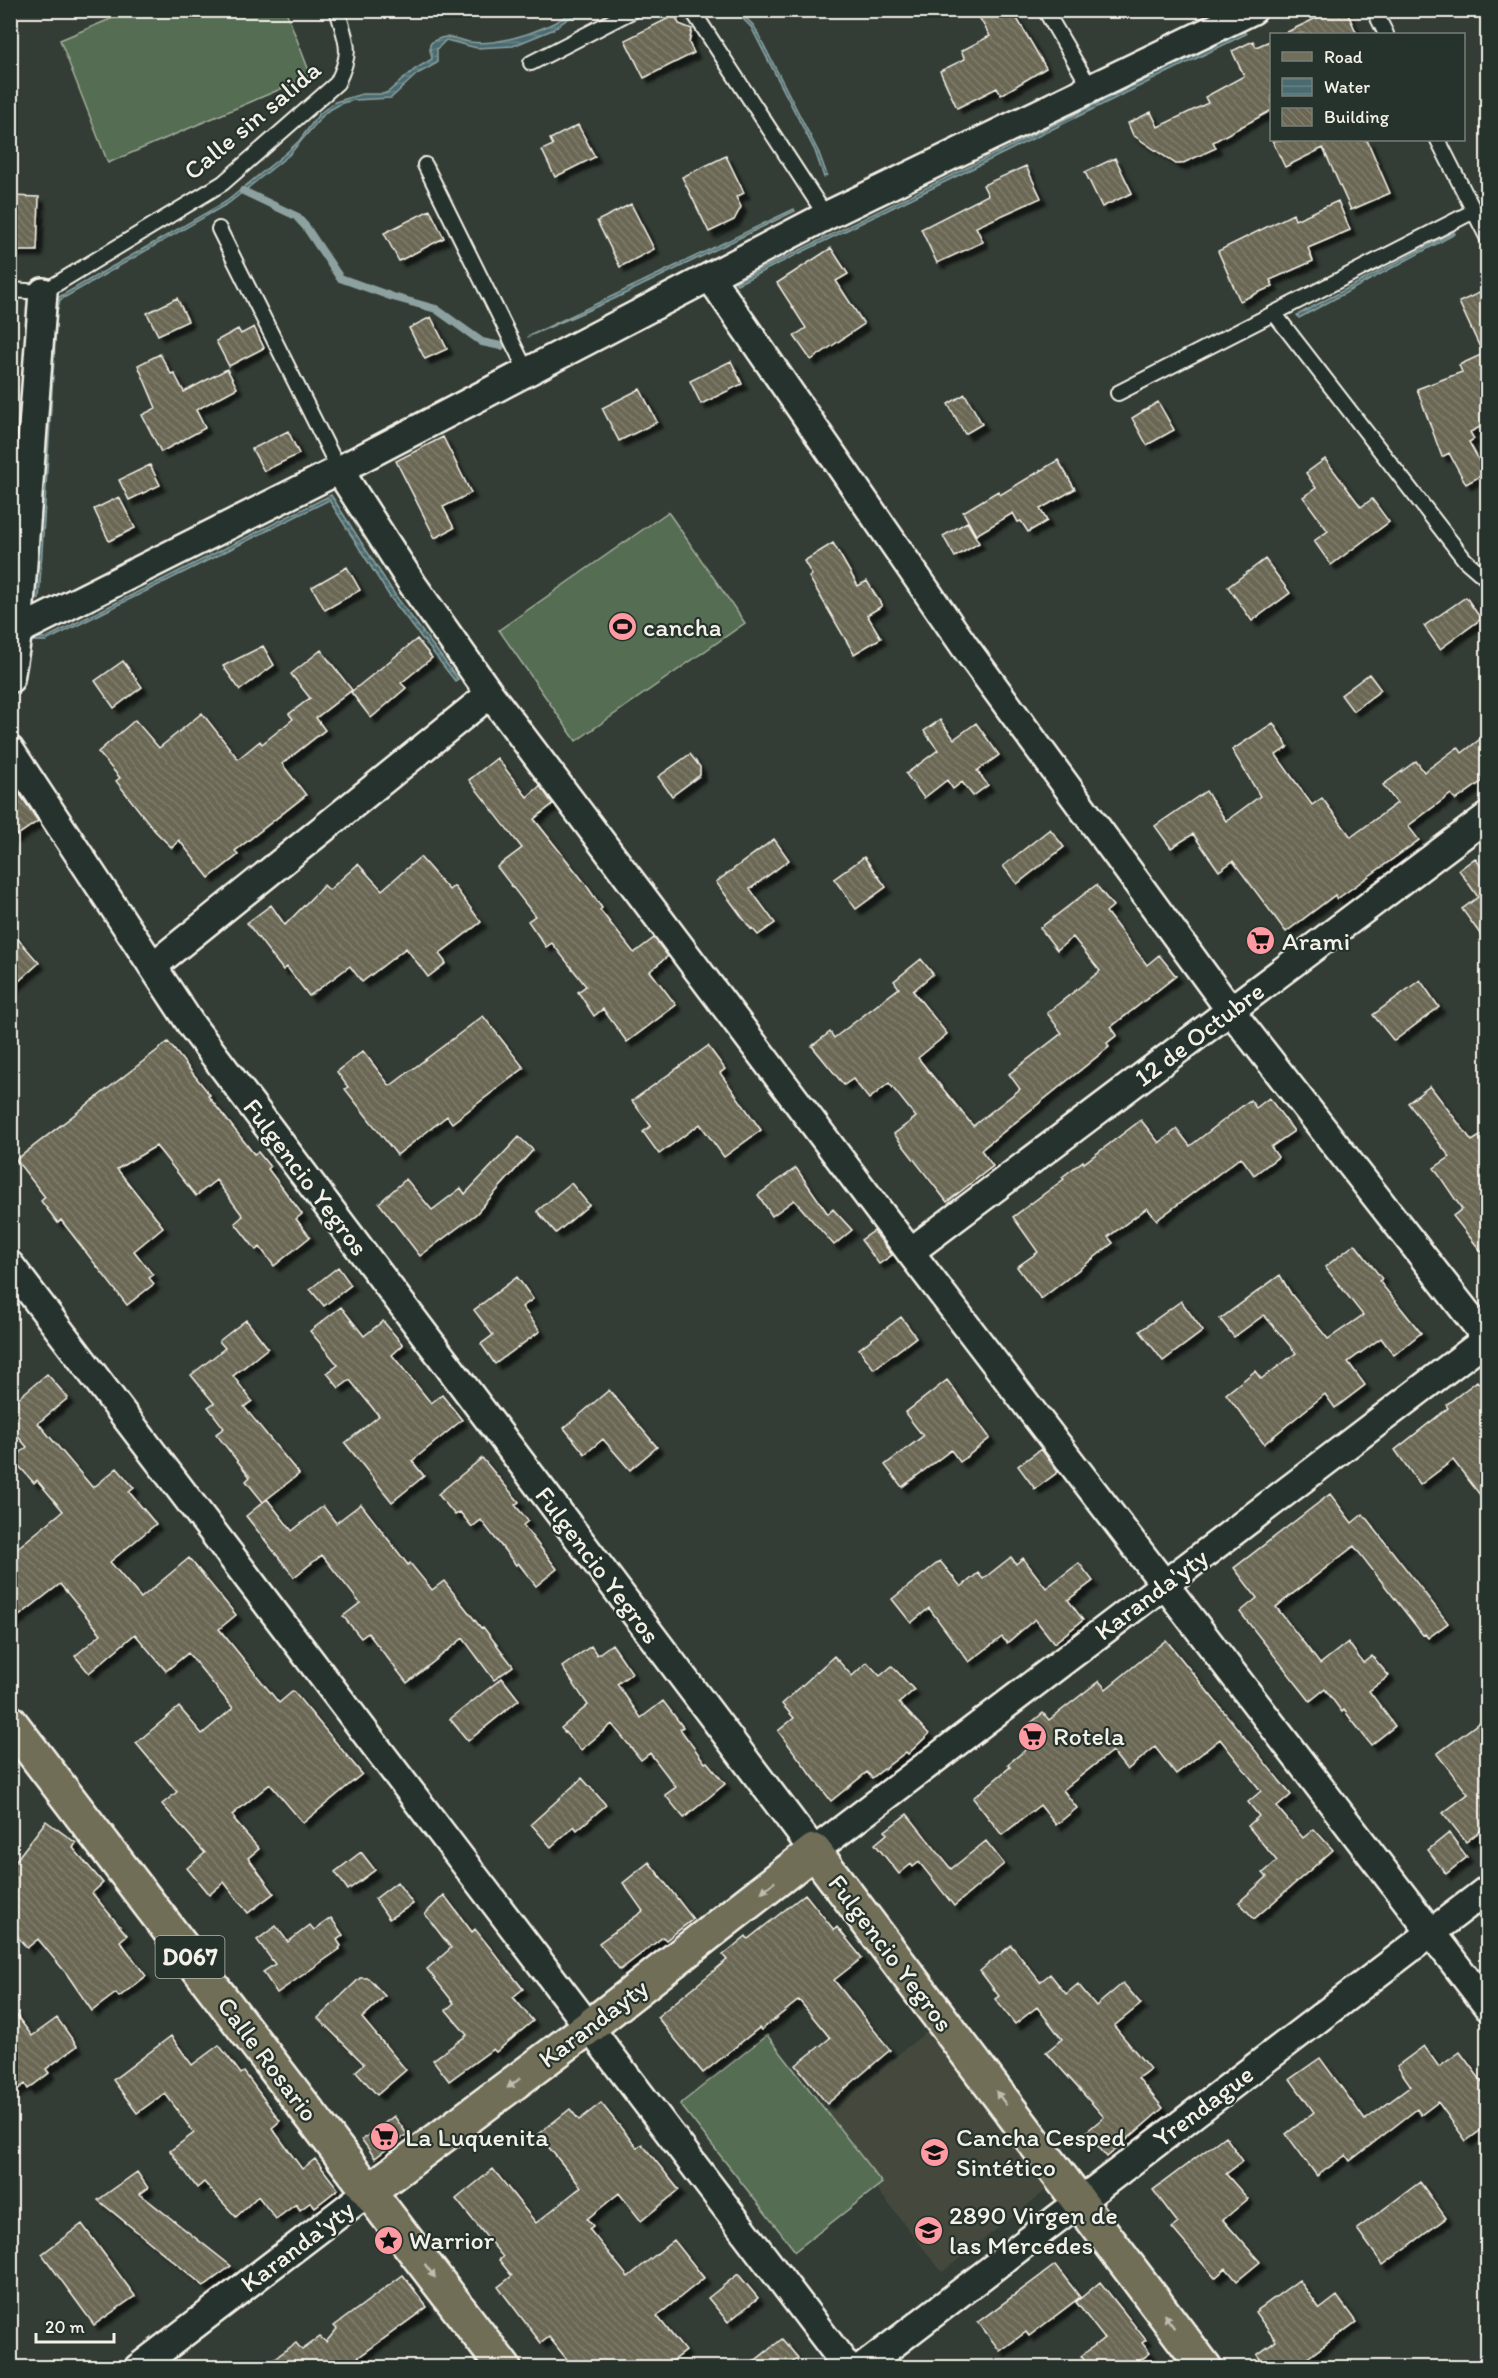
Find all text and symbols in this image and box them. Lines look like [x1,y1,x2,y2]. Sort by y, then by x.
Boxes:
legend [1270,33,1465,141]
text: Road [1324,46,1363,68]
street label: Calle sin salida [177,53,327,187]
text: Water [1324,76,1370,98]
text: Building [1324,106,1390,128]
sports icon: cancha [606,611,638,643]
place label: cancha [643,611,722,643]
supermarket icon: Arami [1245,925,1277,957]
place label: Arami [1282,925,1350,957]
street label: 12 de Octubre [1128,975,1270,1093]
street label: Fulgencio Yegros [236,1092,376,1262]
street label: Fulgencio Yegros [528,1480,668,1650]
street label: Karanda'yty [1088,1541,1214,1647]
supermarket icon: Rotela [1016,1720,1048,1752]
place label: Rotela [1053,1720,1125,1752]
street label: Fulgencio Yegros [821,1868,961,2038]
one-way arrow [760,1880,776,1893]
road number: D067 [156,1936,225,1978]
street label: Karandayty [532,1971,654,2075]
street label: Calle Rosario [211,1990,325,2128]
street label: Yrendague [1146,2058,1260,2154]
one-way arrow [506,2077,521,2089]
one-way arrow [995,2091,1007,2107]
supermarket icon: La Luquenita [368,2121,400,2153]
place label: La Luquenita [405,2121,549,2153]
place label: Cancha Cesped Sintético [956,2121,1125,2183]
school or university icon: Cancha Cesped Sintético [919,2136,951,2168]
street label: Karanda'yty [234,2193,360,2299]
place label: 2890 Virgen de las Mercedes [949,2199,1118,2261]
school or university icon: 2890 Virgen de las Mercedes [912,2214,944,2246]
place icon: Warrior [372,2224,404,2256]
place label: Warrior [409,2224,495,2256]
one-way arrow [424,2263,436,2278]
scale bar [36,2306,114,2344]
one-way arrow [1164,2313,1176,2328]
text: 20 m [45,2316,85,2338]

